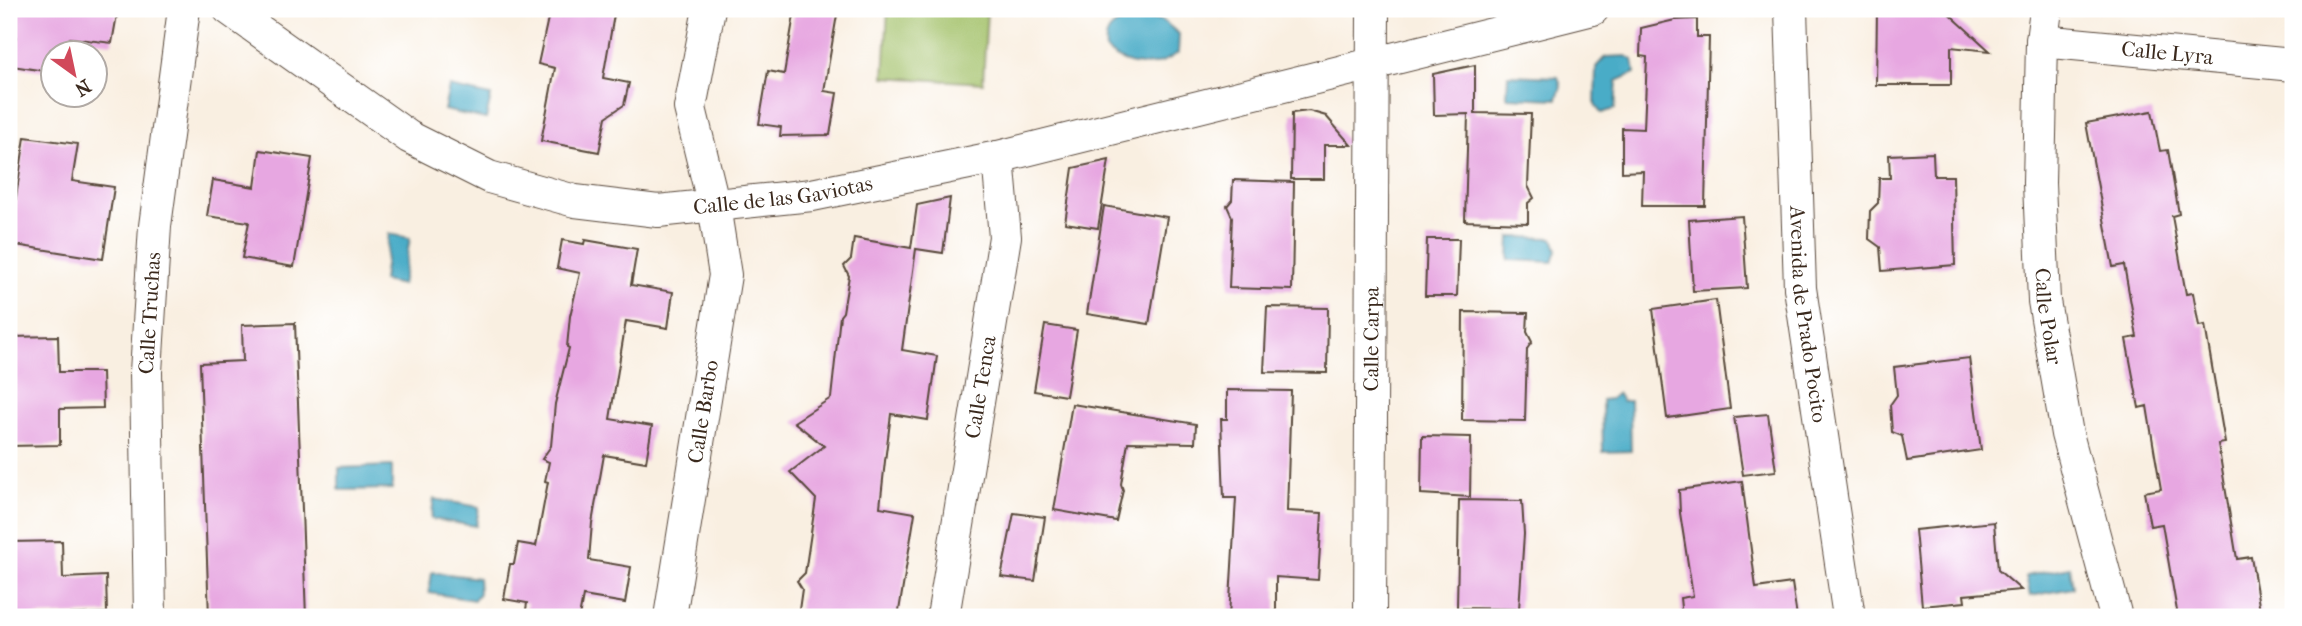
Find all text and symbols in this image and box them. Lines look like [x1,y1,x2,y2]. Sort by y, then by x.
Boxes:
street label: Calle Lyra [2120,37,2215,69]
north arrow [38,38,108,108]
text: N [70,74,95,101]
street label: Calle de las Gaviotas [692,171,875,219]
street label: Avenida de Prado Pocito [1785,204,1832,424]
street label: Calle Truchas [134,251,165,375]
street label: Calle Polar [2031,267,2067,366]
street label: Calle Carpa [1359,286,1384,391]
street label: Calle Tenca [960,333,1001,440]
street label: Calle Barbo [683,358,723,465]

